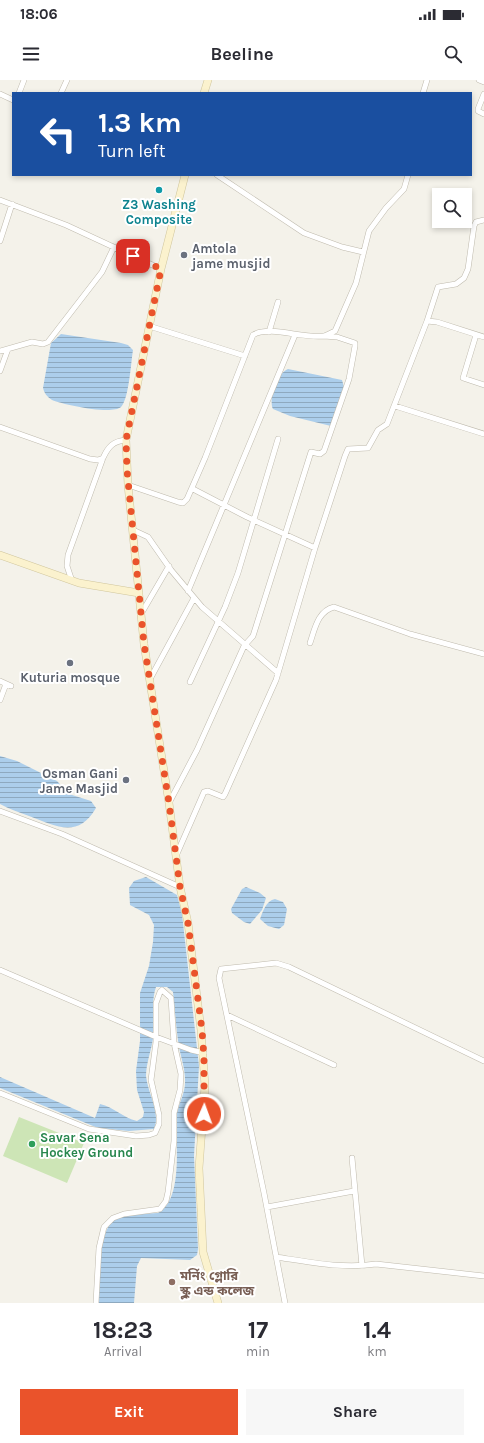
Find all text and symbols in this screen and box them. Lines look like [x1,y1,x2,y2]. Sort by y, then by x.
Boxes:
text: 18:06 [20,5,58,23]
icon: menu [20,43,42,65]
text: Beeline [211,43,273,65]
icon: search [442,43,464,65]
text: 1.3 km [98,106,182,139]
icon: left [32,108,84,160]
text: Turn left [98,140,166,162]
marker: Z3 Washing Composite [154,185,164,195]
map controls [432,188,472,228]
button: search [432,188,472,228]
place label: Z3 Washing Composite [122,197,196,227]
pin [116,239,150,273]
place label: Amtola jame musjid [191,241,270,271]
icon: arrive [122,245,144,267]
marker: Amtola jame musjid [179,250,189,260]
marker: Kuturia mosque [65,658,75,668]
place label: Kuturia mosque [20,670,120,686]
place label: Osman Gani Jame Masjid [40,766,118,796]
marker: Osman Gani Jame Masjid [121,775,131,785]
position arrow [183,1093,225,1135]
place label: Savar Sena Hockey Ground [40,1130,133,1160]
marker: Savar Sena Hockey Ground [27,1139,37,1149]
place label: মর্নিং গ্লোরি স্কুল এন্ড কলেজ [179,1268,255,1300]
marker: মর্নিং গ্লোরি স্কুল এন্ড কলেজ [167,1277,177,1287]
text: 18:23 [93,1316,153,1344]
text: 17 [248,1316,268,1344]
text: 1.4 [363,1316,391,1344]
text: Arrival [104,1344,142,1359]
text: min [246,1344,270,1359]
text: km [367,1344,387,1359]
button: Exit [20,1389,238,1435]
button: Share [246,1389,464,1435]

